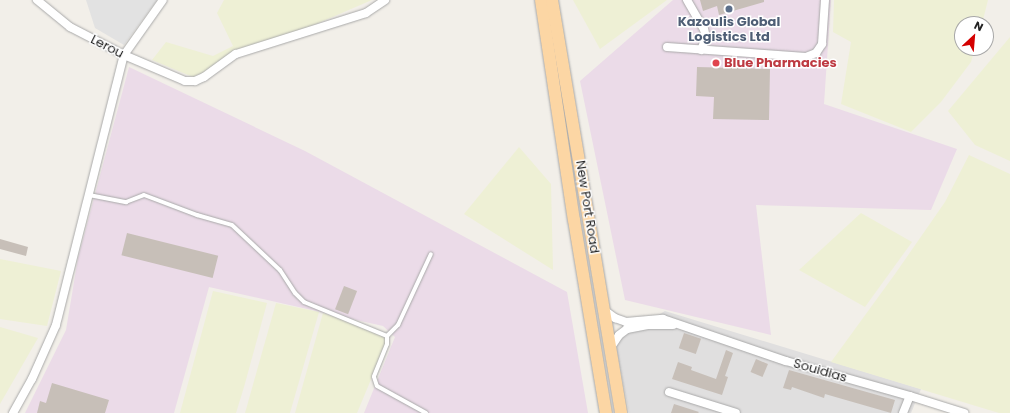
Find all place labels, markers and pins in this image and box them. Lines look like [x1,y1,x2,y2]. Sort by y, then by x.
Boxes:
marker: Kazoulis Global Logistics Ltd [724,4,734,14]
place label: Kazoulis Global Logistics Ltd [678,15,780,46]
place label: Blue Pharmacies [724,55,837,71]
marker: Blue Pharmacies [711,58,721,68]

